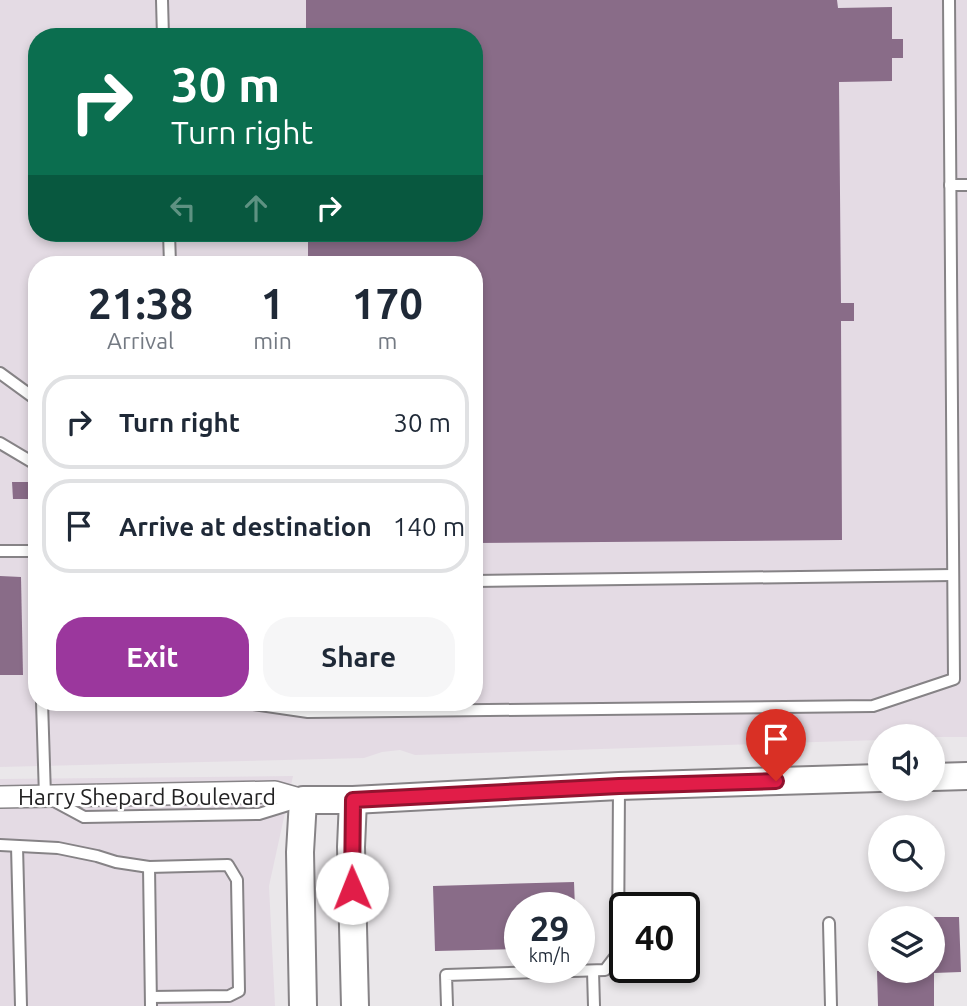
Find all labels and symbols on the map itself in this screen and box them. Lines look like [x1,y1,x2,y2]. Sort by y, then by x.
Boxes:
pin [746,709,806,781]
street label: Harry Shepard Boulevard [18,784,276,809]
position arrow [315,851,389,925]
speed limit sign: 40 [609,892,700,983]

